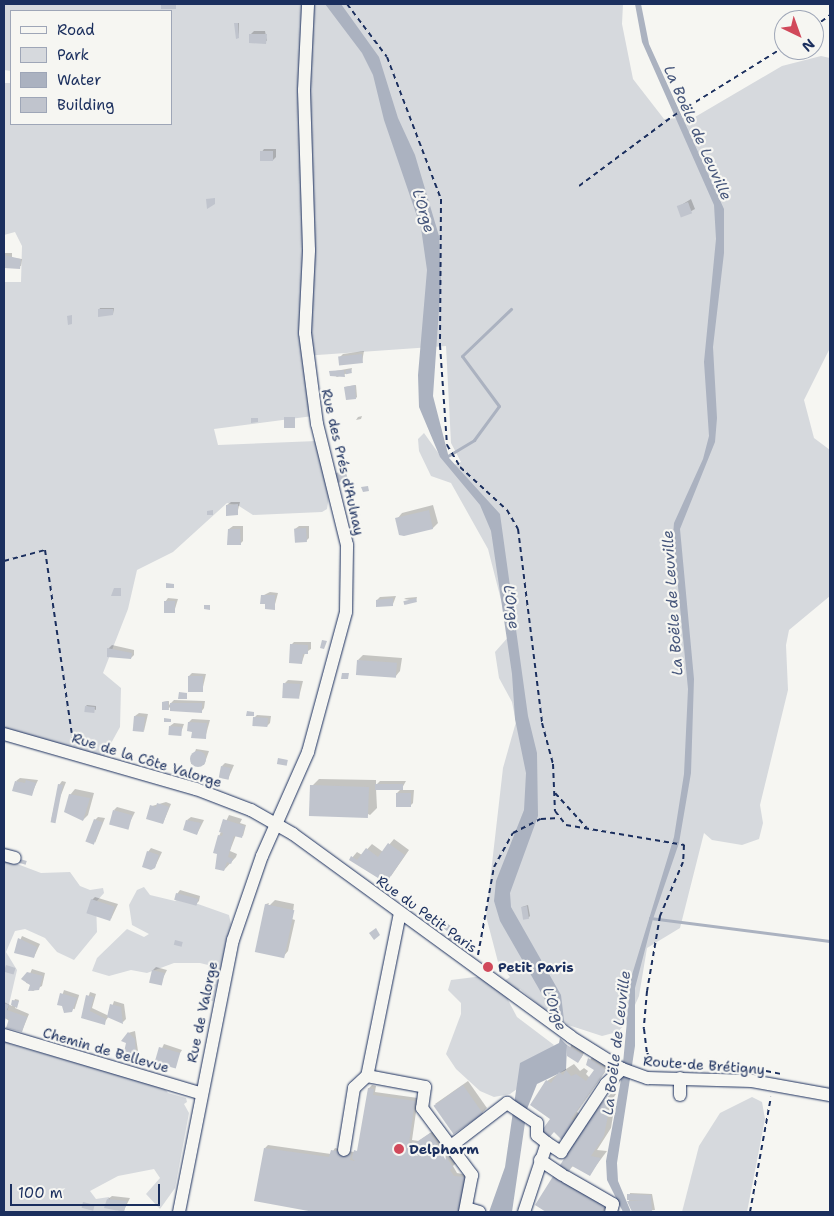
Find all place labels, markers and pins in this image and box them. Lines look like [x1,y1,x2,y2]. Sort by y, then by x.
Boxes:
place label: Petit Paris [498,959,574,975]
marker: Petit Paris [482,961,494,973]
place label: Delpharm [409,1141,479,1157]
marker: Delpharm [393,1143,405,1155]

